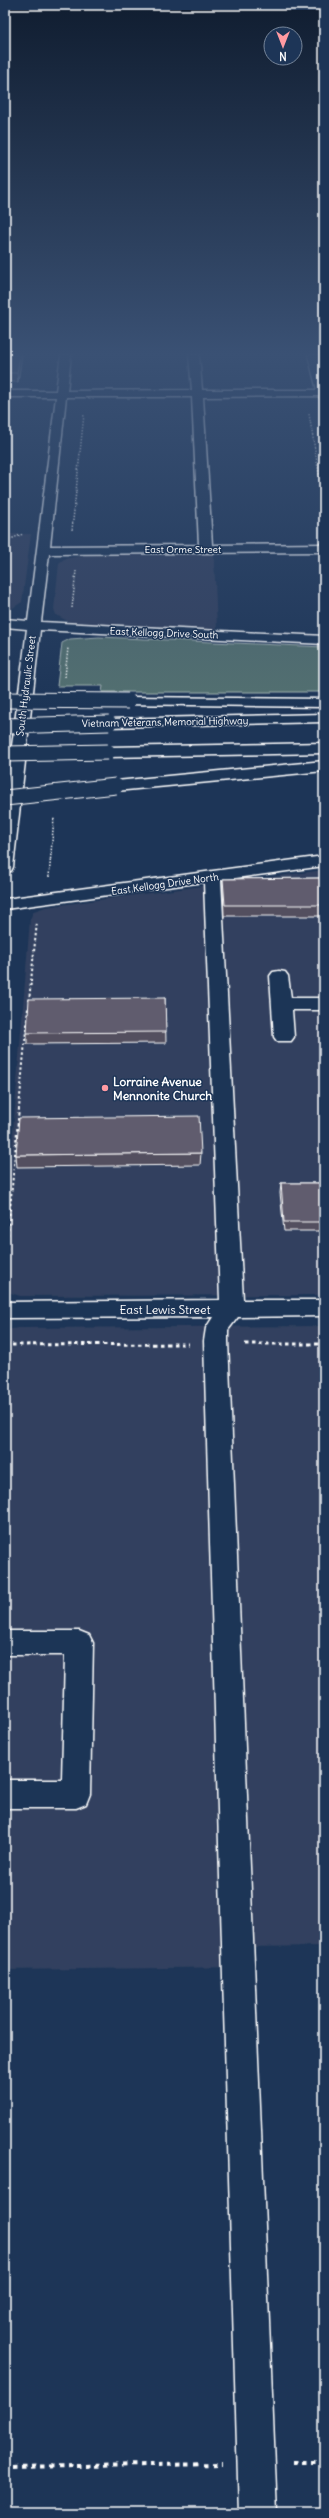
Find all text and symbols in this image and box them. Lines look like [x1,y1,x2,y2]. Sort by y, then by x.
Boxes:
north arrow [263,26,303,66]
text: N [279,49,287,63]
street label: East Orme Street [145,543,222,556]
street label: East Kellogg Drive South [109,625,219,641]
street label: South Hydraulic Street [13,634,39,737]
street label: Vietnam Veterans Memorial Highway [82,714,248,730]
street label: East Kellogg Drive North [110,870,220,898]
place label: Lorraine Avenue Mennonite Church [113,1074,212,1103]
marker: Lorraine Avenue Mennonite Church [100,1083,110,1093]
street label: East Lewis Street [119,1302,211,1317]

